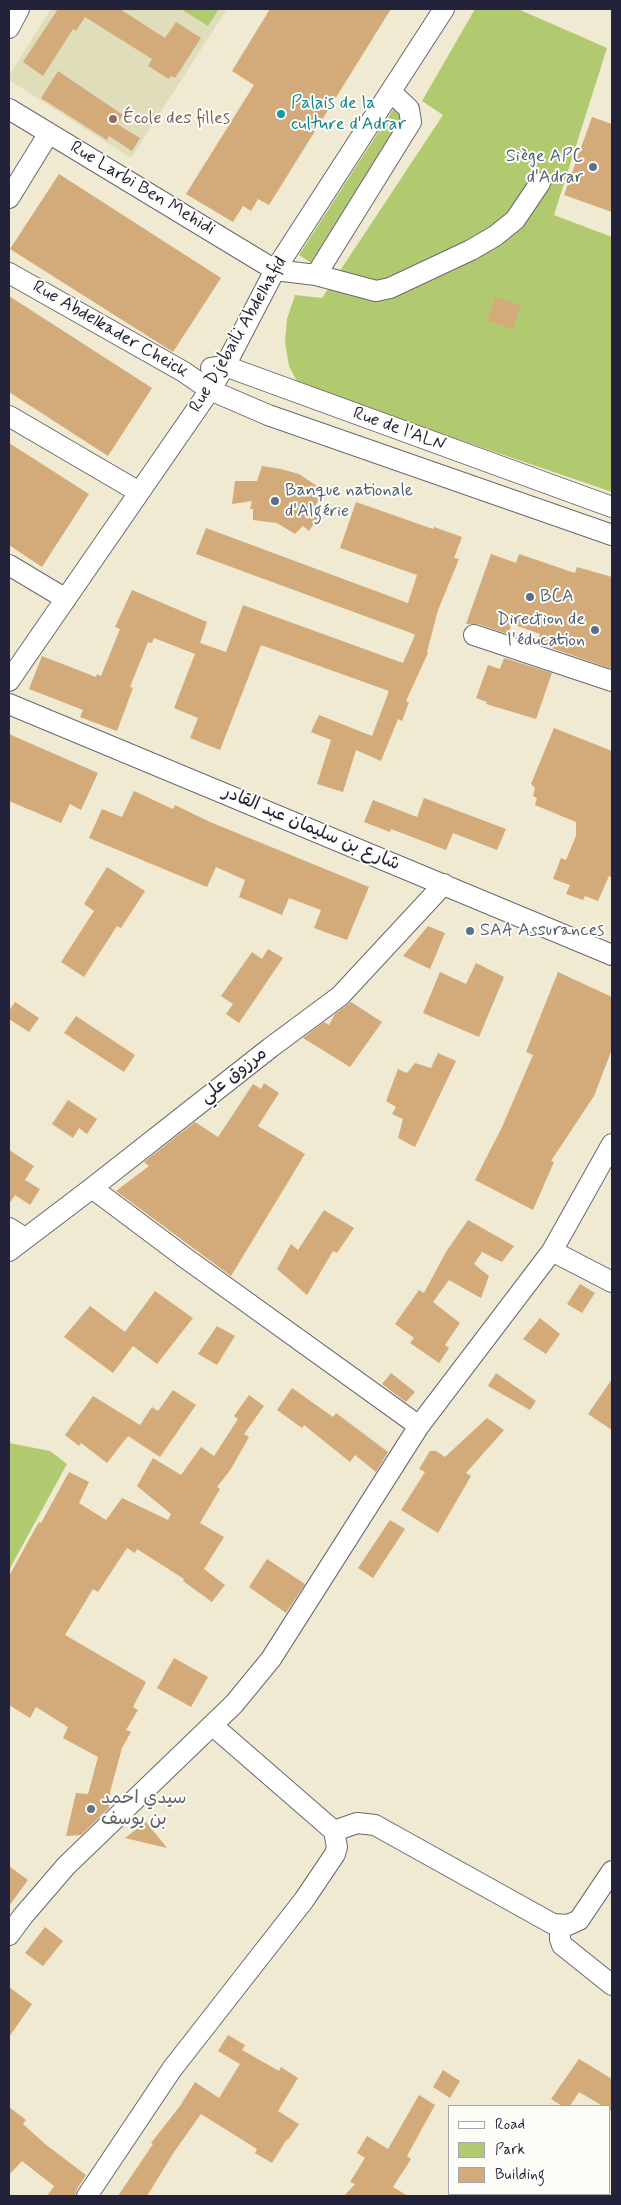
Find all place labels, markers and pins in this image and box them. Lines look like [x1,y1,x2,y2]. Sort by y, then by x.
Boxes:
place label: Palais de la culture d'Adrar [291,93,406,136]
place label: École des filles [123,108,230,130]
marker: Palais de la culture d'Adrar [275,108,287,120]
marker: École des filles [107,113,119,125]
place label: Siège APC d'Adrar [506,146,583,188]
marker: Siège APC d'Adrar [587,161,599,173]
place label: Banque nationale d'Algérie [285,480,413,522]
marker: Banque nationale d'Algérie [269,495,281,507]
place label: BCA [540,586,574,608]
marker: BCA [524,591,536,603]
place label: Direction de l'éducation [497,609,585,652]
marker: Direction de l'éducation [589,624,601,636]
place label: SAA Assurances [480,920,604,942]
marker: SAA Assurances [464,925,476,937]
place label: سيدي احمد بن يوسف [101,1788,186,1830]
marker: سيدي احمد بن يوسف [85,1803,97,1815]

